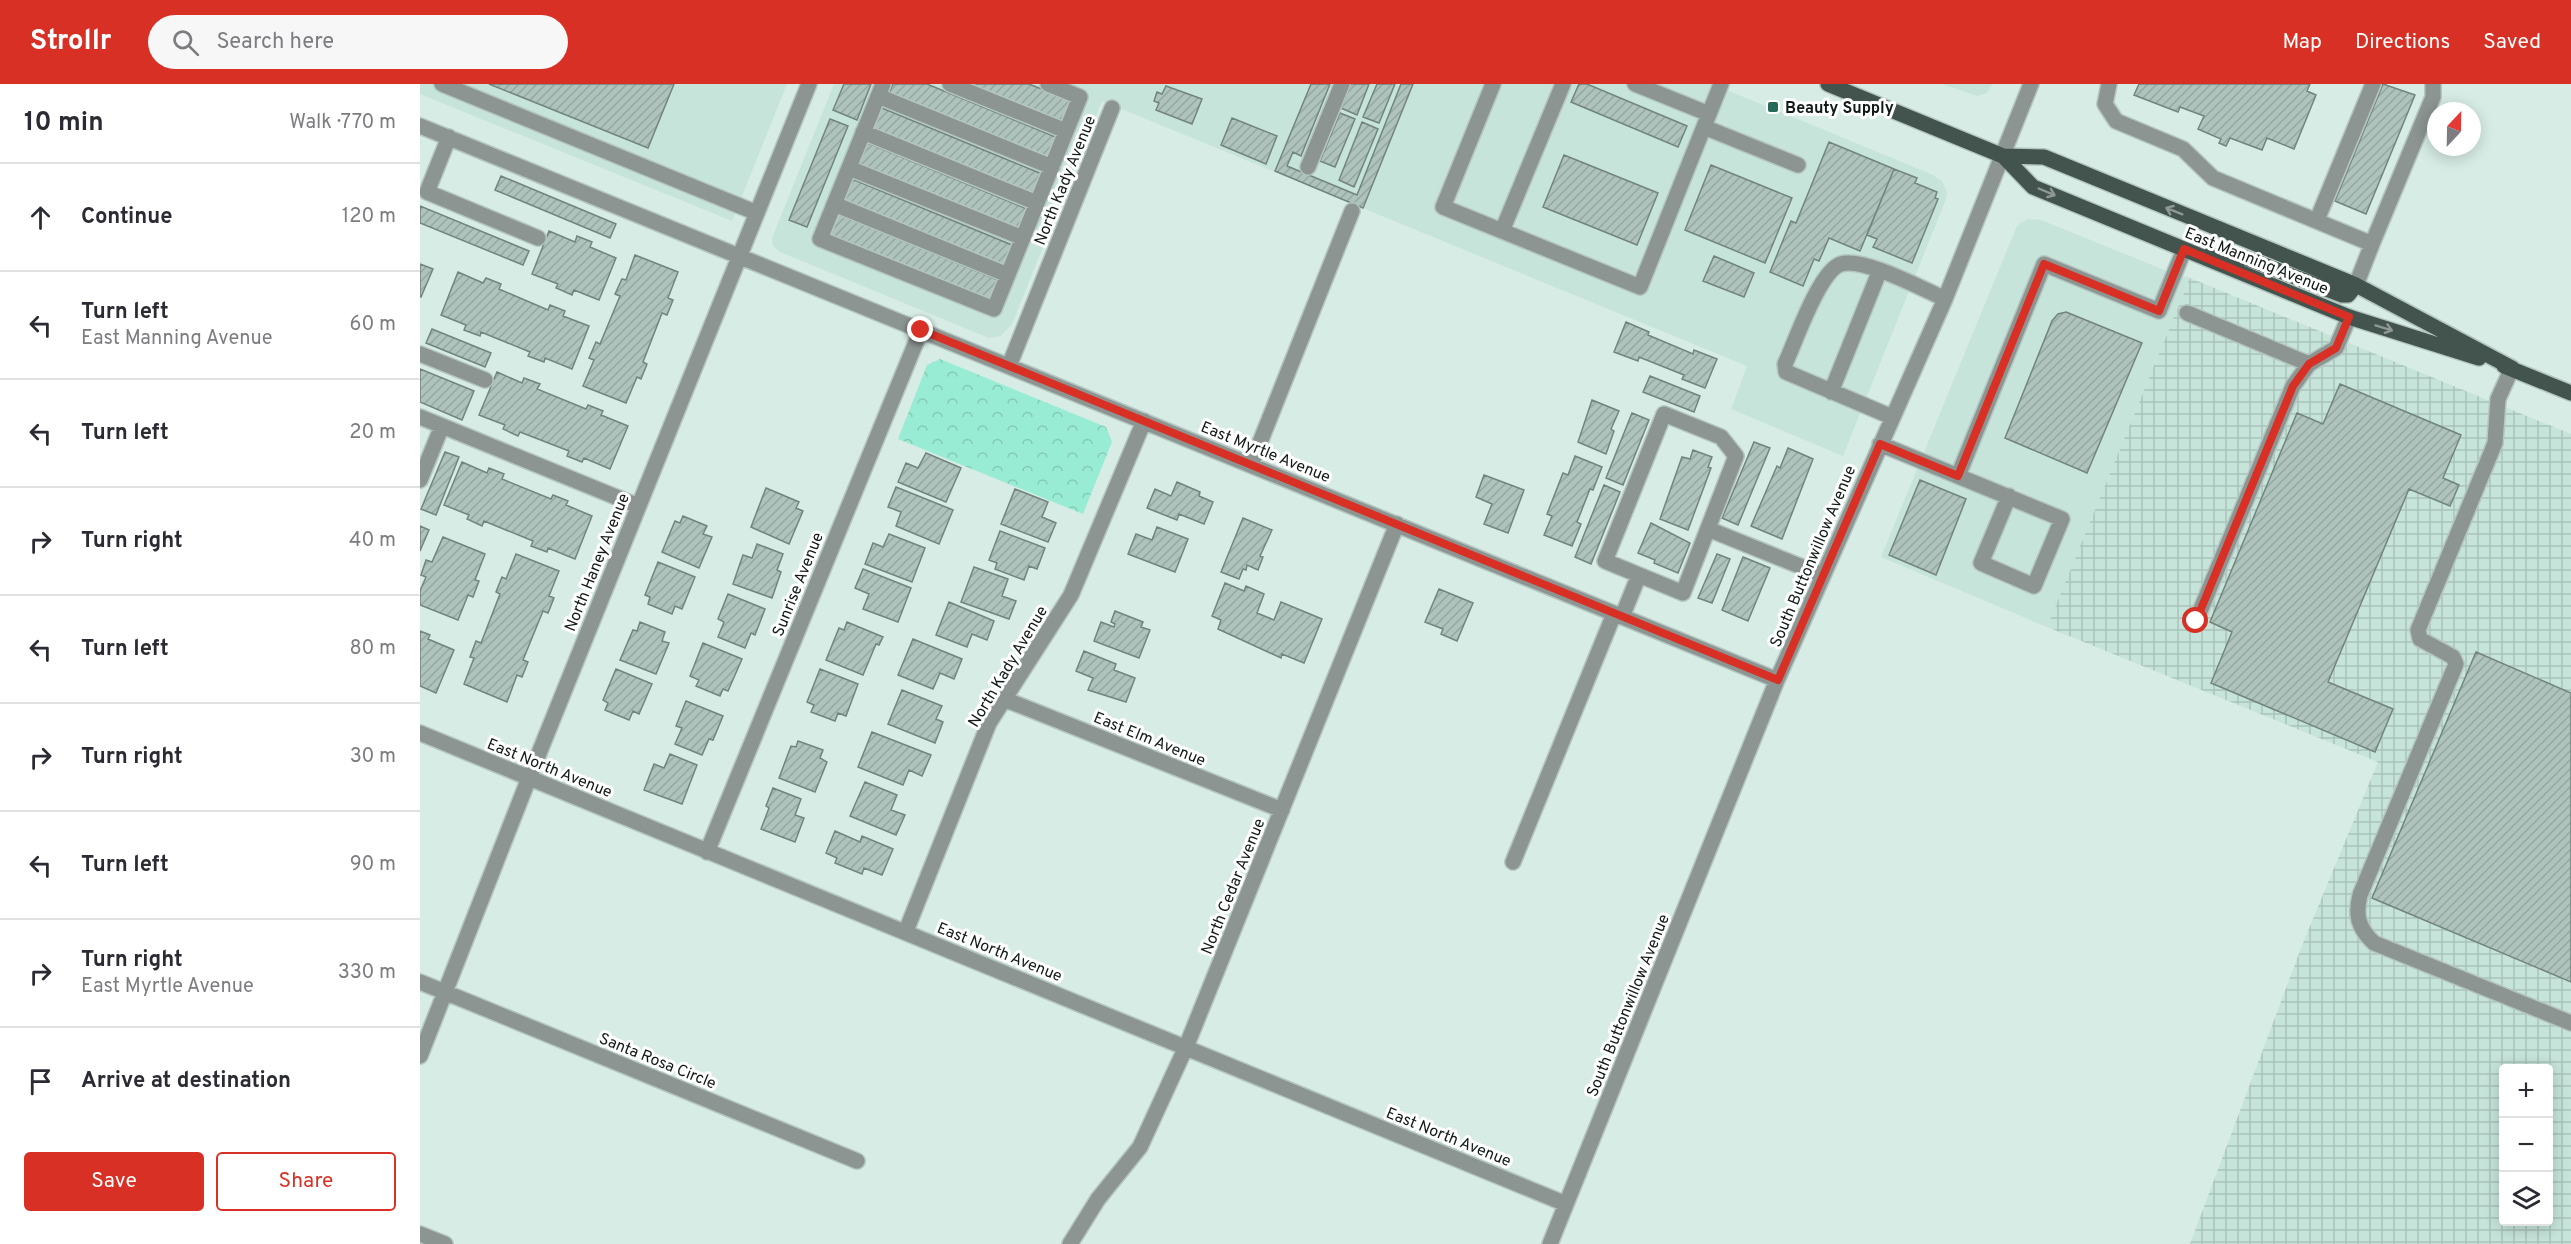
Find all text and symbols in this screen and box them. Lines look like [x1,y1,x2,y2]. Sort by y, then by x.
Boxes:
search box [148,15,568,69]
text: Strollr [30,24,112,60]
icon: search [169,26,202,59]
text: Search here [217,29,334,56]
text: Map [2282,29,2322,56]
text: Directions [2355,29,2450,56]
text: Saved [2483,29,2541,56]
place label: Beauty Supply [1785,99,1894,119]
marker: Beauty Supply [1766,100,1780,114]
north arrow [2427,102,2481,156]
text: 10 min [24,107,104,140]
text: Walk · 770 m [289,110,396,136]
street label: North Kady Avenue [1031,113,1101,249]
one-way arrow [2038,187,2056,198]
icon: ahead [24,201,57,234]
text: Continue [81,204,172,231]
text: 120 m [342,204,396,230]
one-way arrow [2165,205,2183,216]
street label: East Manning Avenue [2181,224,2331,300]
text: Turn left [81,299,169,326]
icon: left [24,309,57,342]
text: 60 m [350,312,396,338]
route end [907,316,933,342]
one-way arrow [2374,323,2393,334]
text: East Manning Avenue [81,326,273,352]
icon: left [24,417,57,450]
street label: East Myrtle Avenue [1197,418,1333,488]
text: Turn left [81,420,169,447]
text: 20 m [349,420,396,446]
street label: South Buttonwillow Avenue [1766,463,1861,651]
street label: North Haney Avenue [561,491,635,635]
icon: right [24,525,57,558]
text: Turn right [81,528,183,555]
text: 40 m [349,528,396,554]
street label: Sunrise Avenue [769,530,829,640]
street label: North Kady Avenue [965,603,1053,731]
route start [2182,607,2208,633]
icon: left [24,633,57,666]
text: Turn left [81,636,169,663]
text: 80 m [350,636,396,662]
street label: East Elm Avenue [1090,708,1208,771]
street label: East North Avenue [484,735,615,803]
icon: right [24,741,57,774]
text: Turn right [81,744,183,771]
text: 30 m [350,744,396,770]
street label: North Cedar Avenue [1197,816,1270,958]
icon: left [24,849,57,882]
text: Turn left [81,852,169,879]
text: 90 m [350,852,396,878]
street label: South Buttonwillow Avenue [1583,911,1675,1100]
street label: East North Avenue [934,919,1065,987]
text: Turn right [81,947,183,974]
icon: right [24,957,57,990]
text: 330 m [338,960,396,986]
text: East Myrtle Avenue [81,974,254,1000]
street label: Santa Rosa Circle [596,1029,719,1094]
map controls [2499,1064,2553,1226]
button: + [2499,1064,2553,1118]
icon: arrive [24,1065,57,1098]
text: Arrive at destination [81,1068,291,1095]
street label: East North Avenue [1383,1104,1514,1172]
button: − [2499,1118,2553,1172]
button: Save [24,1152,204,1211]
button: Share [216,1152,396,1211]
button: layers [2499,1172,2553,1226]

